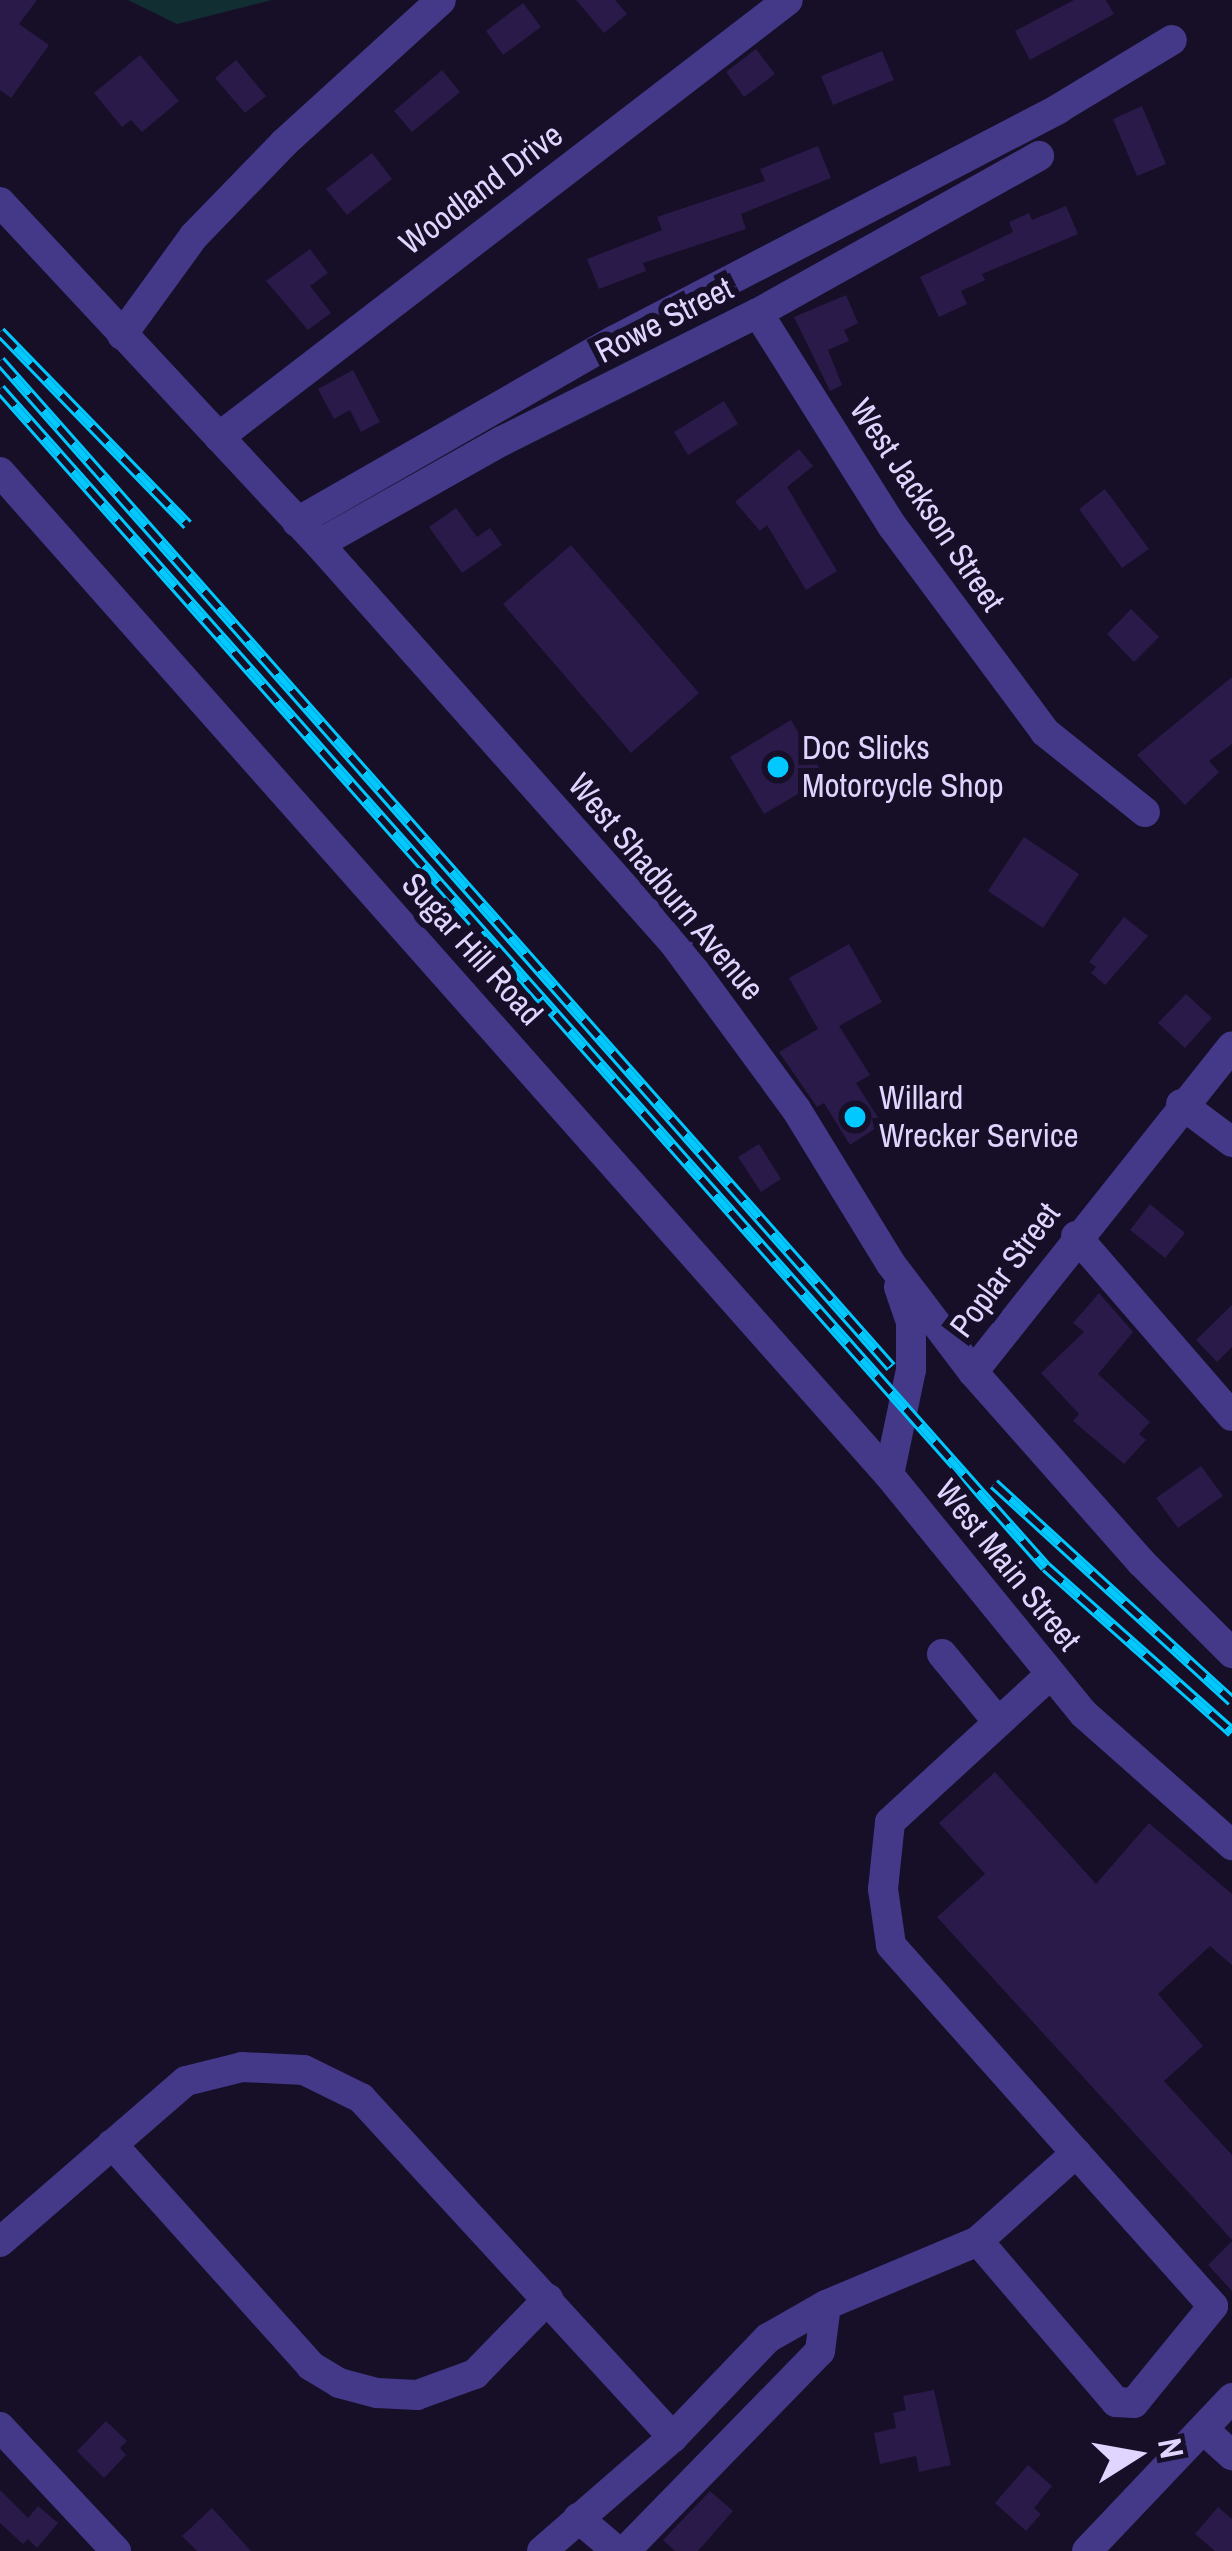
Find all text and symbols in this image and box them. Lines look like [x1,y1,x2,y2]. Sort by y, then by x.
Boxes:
street label: Woodland Drive [392,115,570,263]
street label: Rowe Street [589,269,739,371]
street label: West Jackson Street [841,391,1013,619]
place label: Doc Slicks Motorcycle Shop [802,728,1004,806]
marker: Doc Slicks Motorcycle Shop [765,754,791,780]
street label: West Shadburn Avenue [559,765,773,1009]
street label: Sugar Hill Road [393,865,551,1033]
place label: Willard Wrecker Service [879,1078,1079,1156]
marker: Willard Wrecker Service [842,1104,868,1130]
street label: Poplar Street [942,1195,1068,1345]
street label: West Main Street [927,1471,1089,1659]
north arrow [1076,2395,1196,2515]
text: N [1148,2434,1195,2462]

